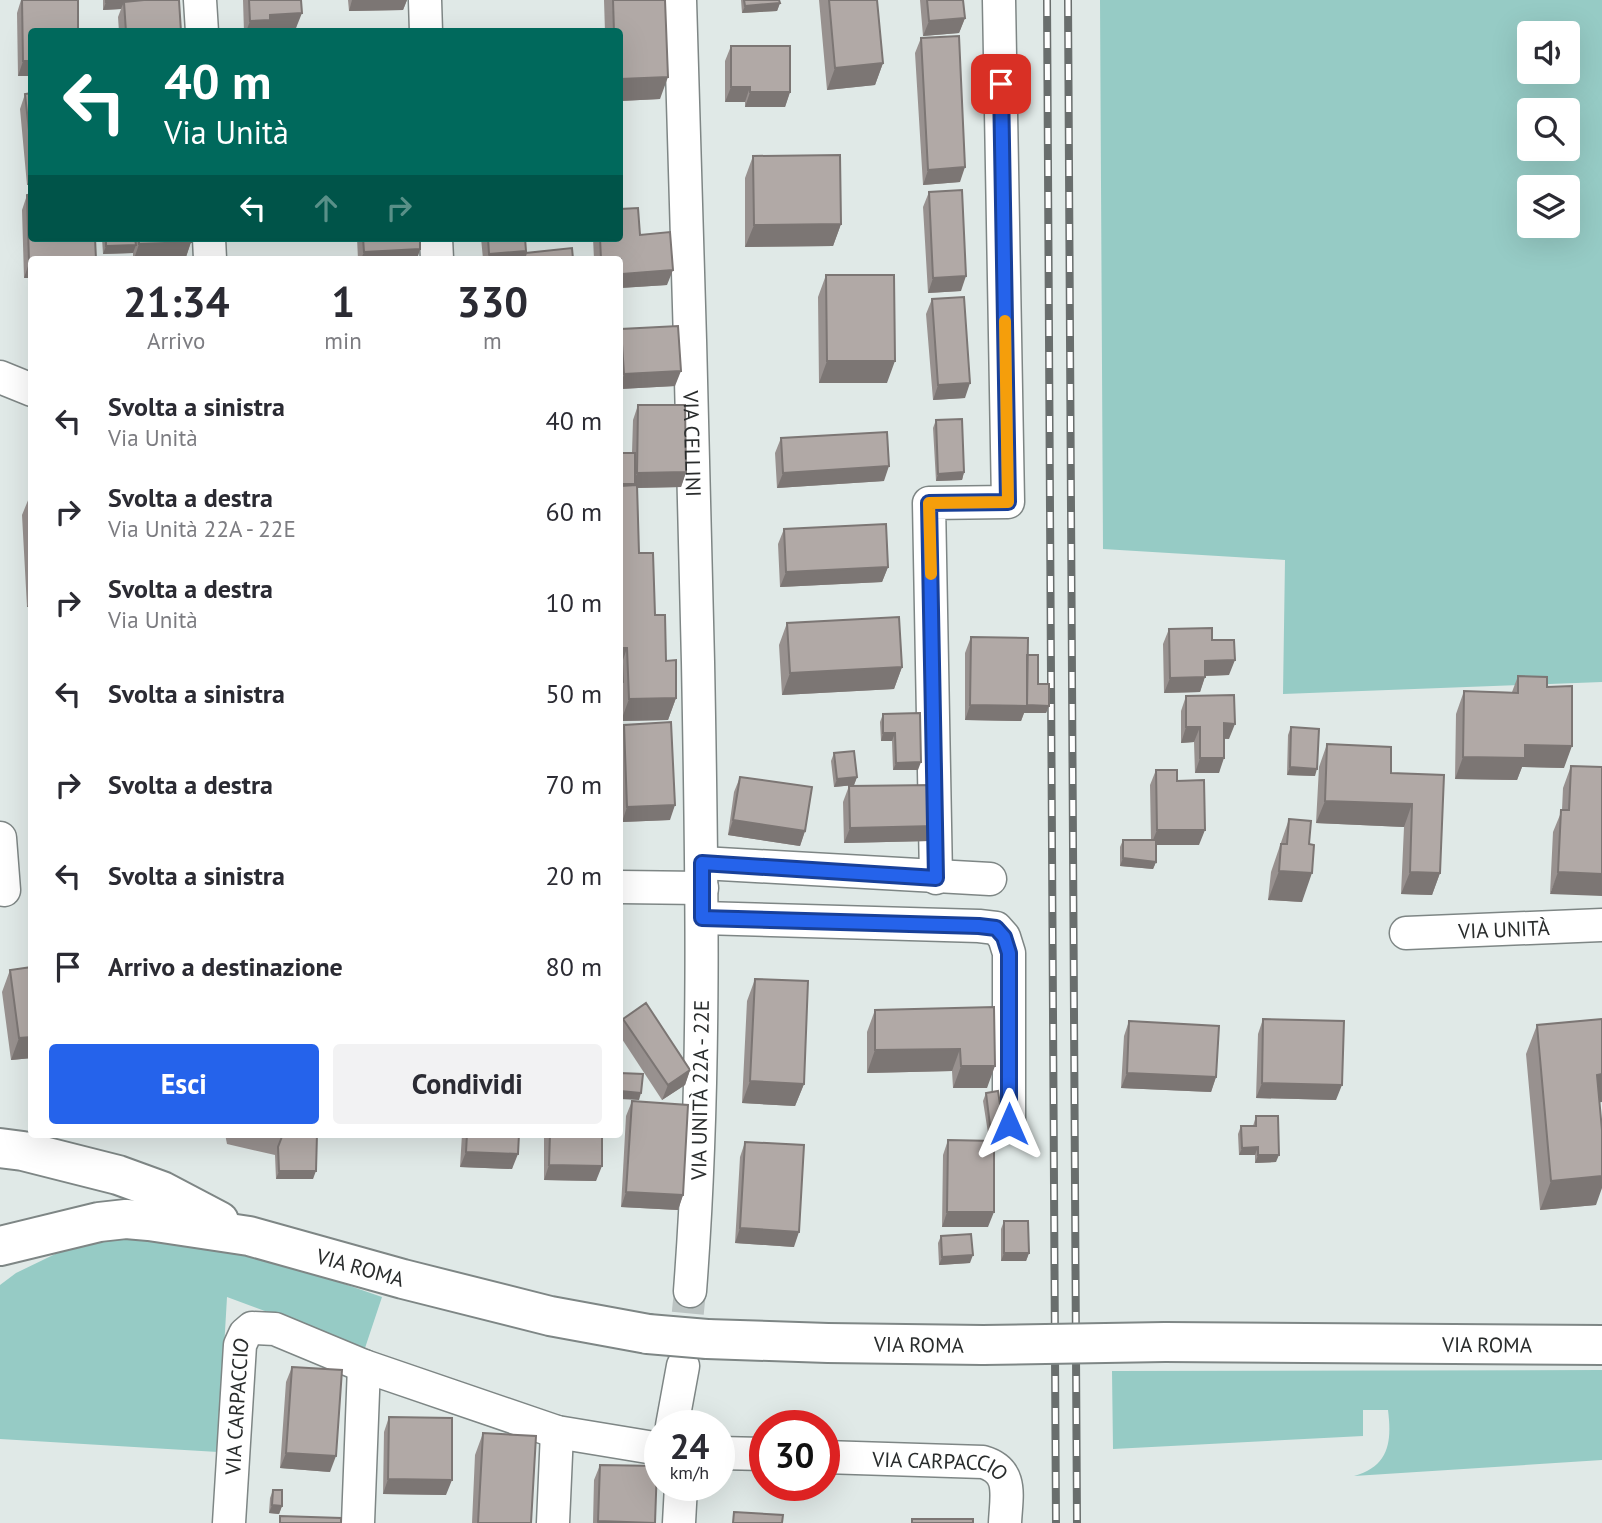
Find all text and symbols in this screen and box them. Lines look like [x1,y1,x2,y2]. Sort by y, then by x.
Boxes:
map controls [1517,21,1580,238]
button: sound [1517,21,1580,84]
text: 40 m [164,49,271,113]
pin [971,54,1031,114]
icon: left [49,56,140,147]
icon: arrive [982,65,1020,103]
button: search [1517,98,1580,161]
text: Via Unità [164,111,289,153]
button: layers [1517,175,1580,238]
icon: left [234,189,272,227]
icon: ahead [307,189,345,227]
icon: right [380,189,418,227]
text: 21:34 [123,274,229,329]
text: 1 [331,274,355,329]
text: 330 [457,274,528,329]
text: Arrivo [147,326,205,355]
text: min [324,326,362,355]
text: m [483,326,502,355]
street label: VIA CELLINI [678,389,708,497]
text: Svolta a sinistra [108,390,285,423]
icon: left [49,402,87,440]
text: 40 m [546,404,602,437]
text: Via Unità [108,423,198,452]
text: Svolta a destra [108,481,273,514]
icon: right [49,493,87,531]
text: 60 m [546,495,602,528]
text: Via Unità 22A - 22E [108,514,296,543]
text: Svolta a destra [108,572,273,605]
icon: right [49,584,87,622]
text: 10 m [546,586,602,619]
text: Via Unità [108,605,198,634]
icon: left [49,675,87,713]
text: Svolta a sinistra [108,677,285,710]
text: 50 m [546,677,602,710]
icon: right [49,766,87,804]
text: Svolta a destra [108,768,273,801]
text: 70 m [546,768,602,801]
icon: left [49,857,87,895]
text: Svolta a sinistra [108,859,285,892]
text: 20 m [546,859,602,892]
street label: VIA UNITÀ [1457,914,1551,944]
icon: arrive [49,948,87,986]
text: Arrivo a destinazione [108,950,343,983]
text: 80 m [546,950,602,983]
street label: VIA UNITÀ 22A - 22E [685,1000,715,1181]
button: Esci [49,1044,319,1124]
button: Condividi [333,1044,602,1124]
position arrow [972,1087,1046,1161]
street label: VIA ROMA [313,1242,408,1292]
street label: VIA ROMA [873,1330,965,1358]
street label: VIA ROMA [1441,1330,1533,1358]
street label: VIA CARPACCIO [218,1333,255,1477]
speed limit sign: 30 [749,1410,840,1501]
text: 24 [670,1423,709,1469]
street label: VIA CARPACCIO [871,1445,1015,1486]
text: km/h [670,1461,709,1484]

